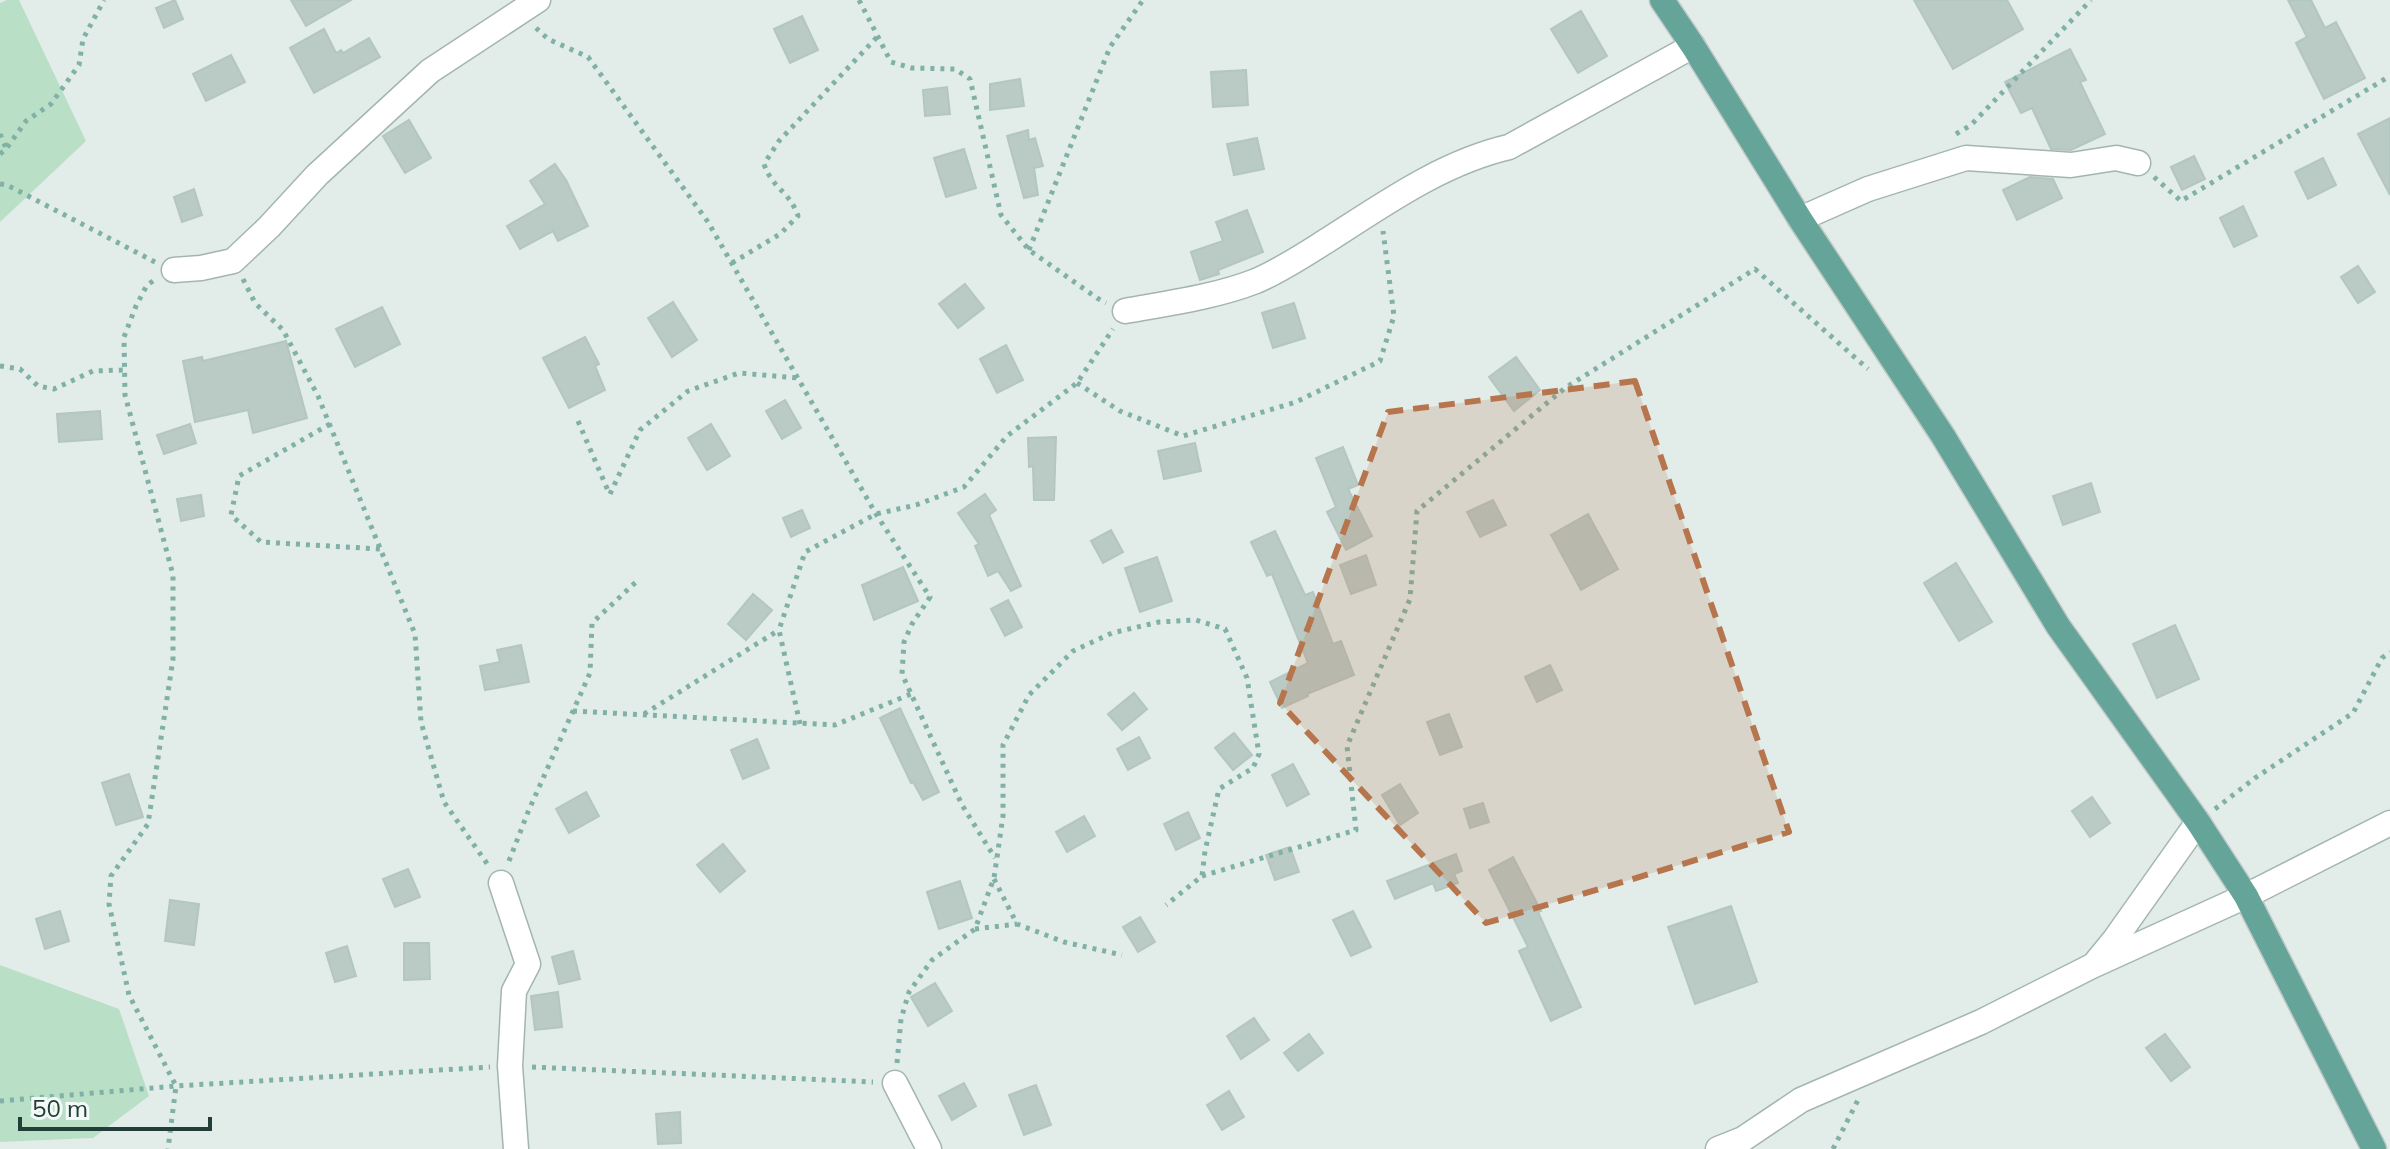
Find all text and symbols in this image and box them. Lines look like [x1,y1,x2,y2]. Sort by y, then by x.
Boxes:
scale bar [20,1081,210,1131]
text: 50 m [32,1093,88,1123]

